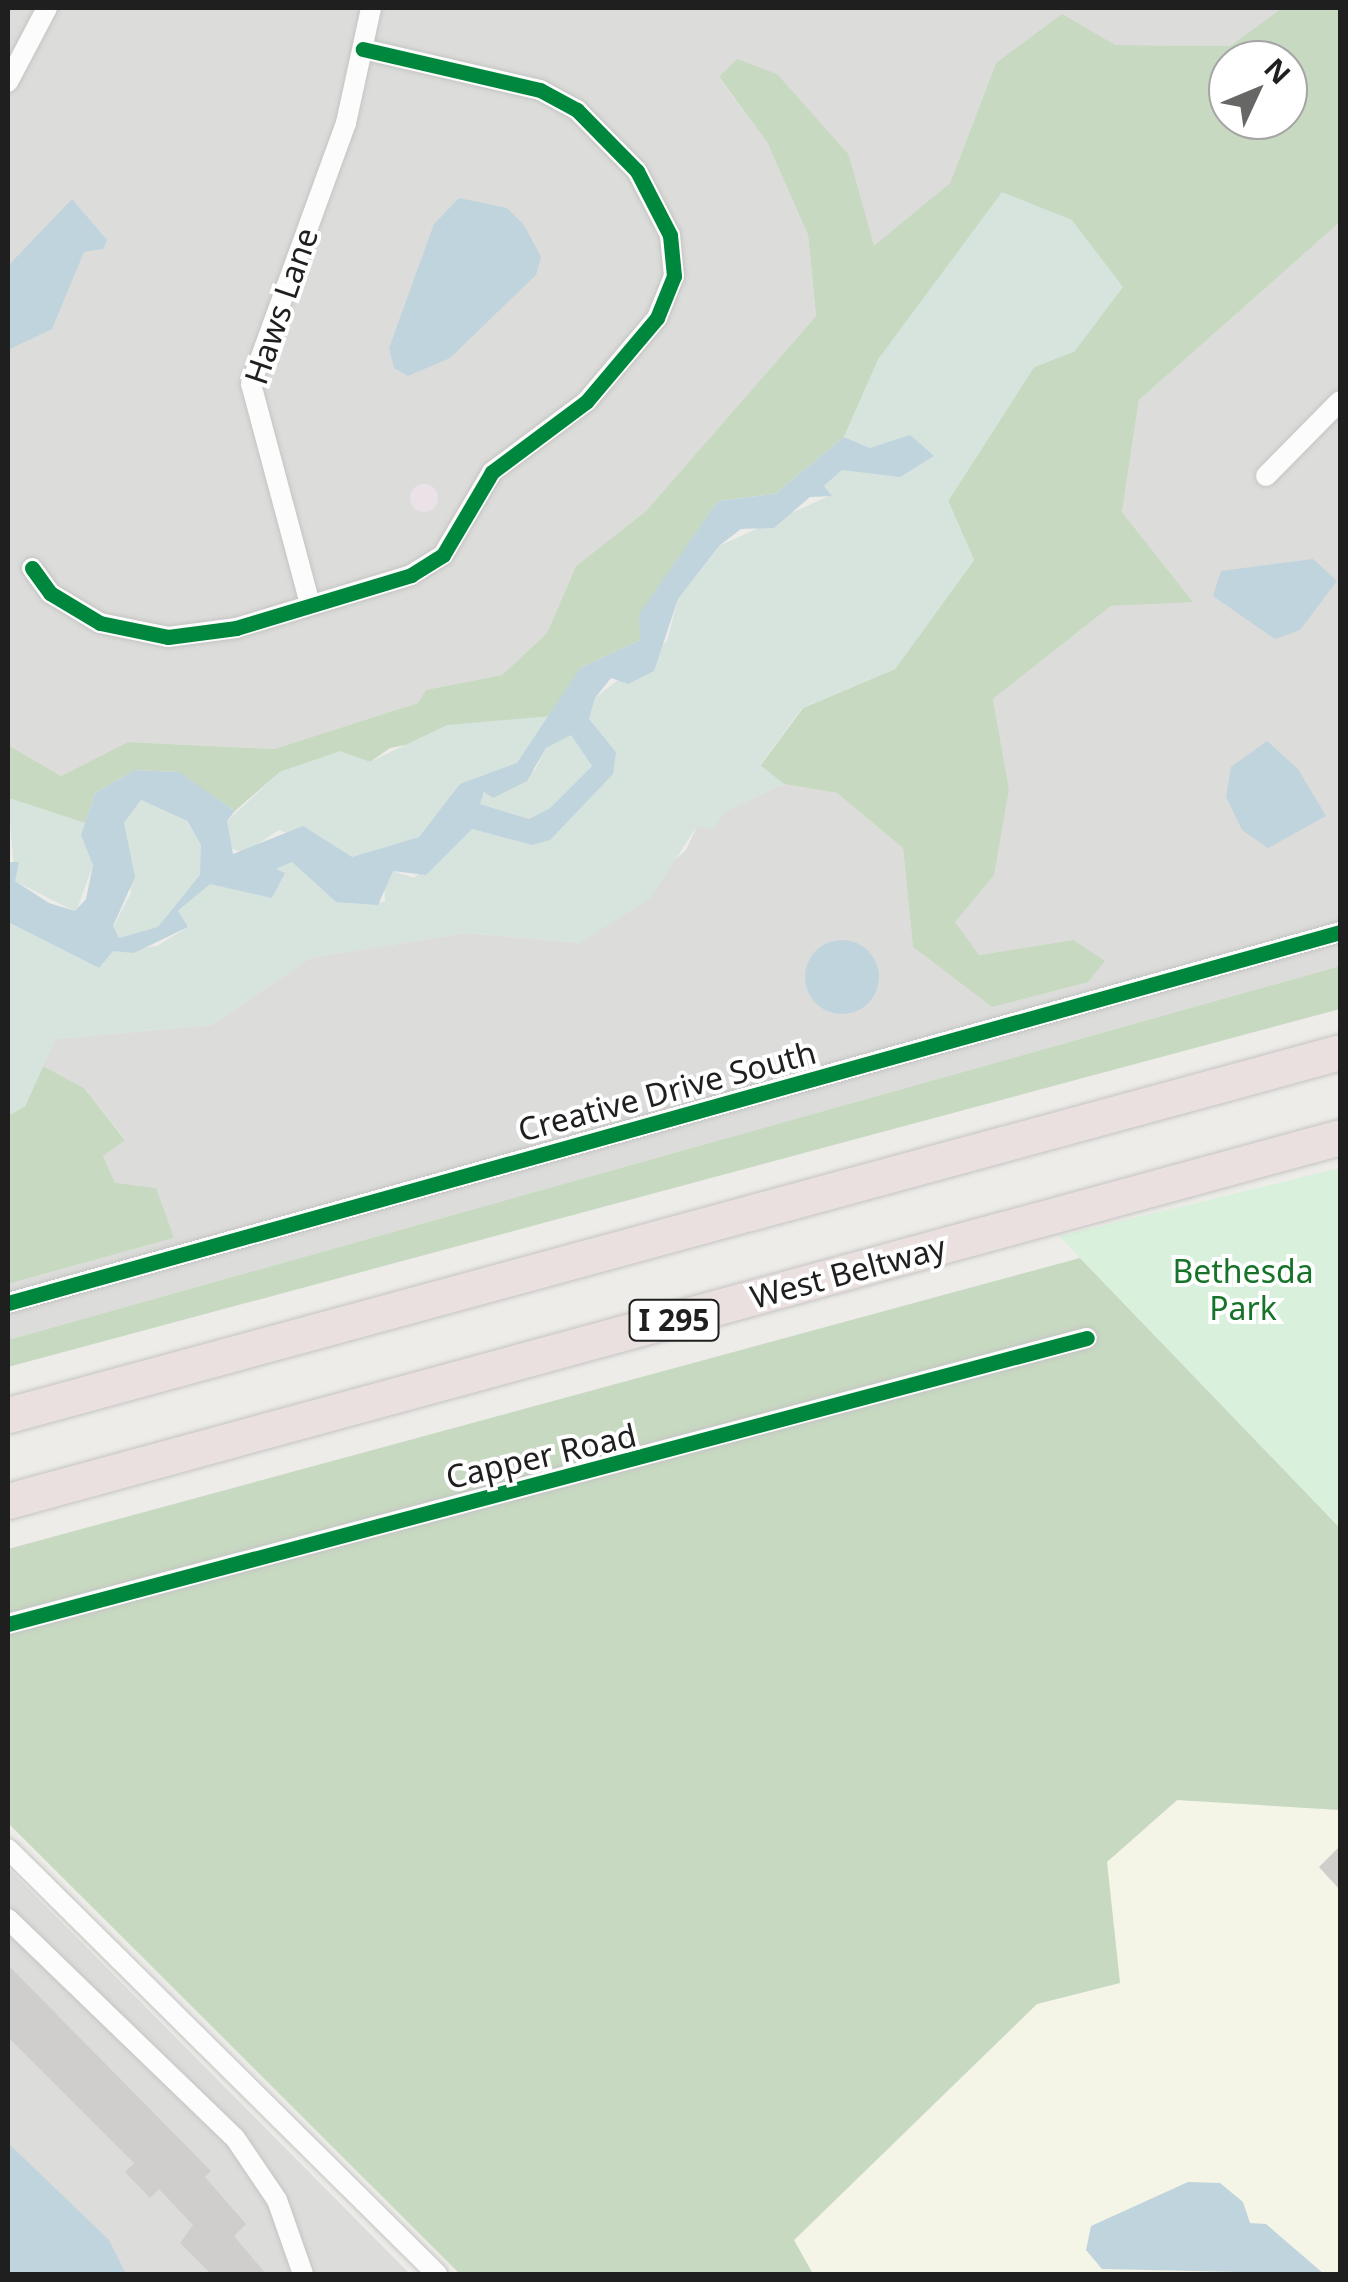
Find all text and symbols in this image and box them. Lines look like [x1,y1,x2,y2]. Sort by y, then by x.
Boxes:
north arrow [1208,40,1308,140]
text: N [1257,49,1300,92]
street label: Haws Lane [236,223,326,389]
street label: Creative Drive South [514,1033,820,1149]
street label: West Beltway [746,1228,950,1316]
park label: Bethesda Park [1172,1253,1314,1328]
road number: I 295 [626,1295,722,1345]
street label: Capper Road [442,1415,640,1497]

